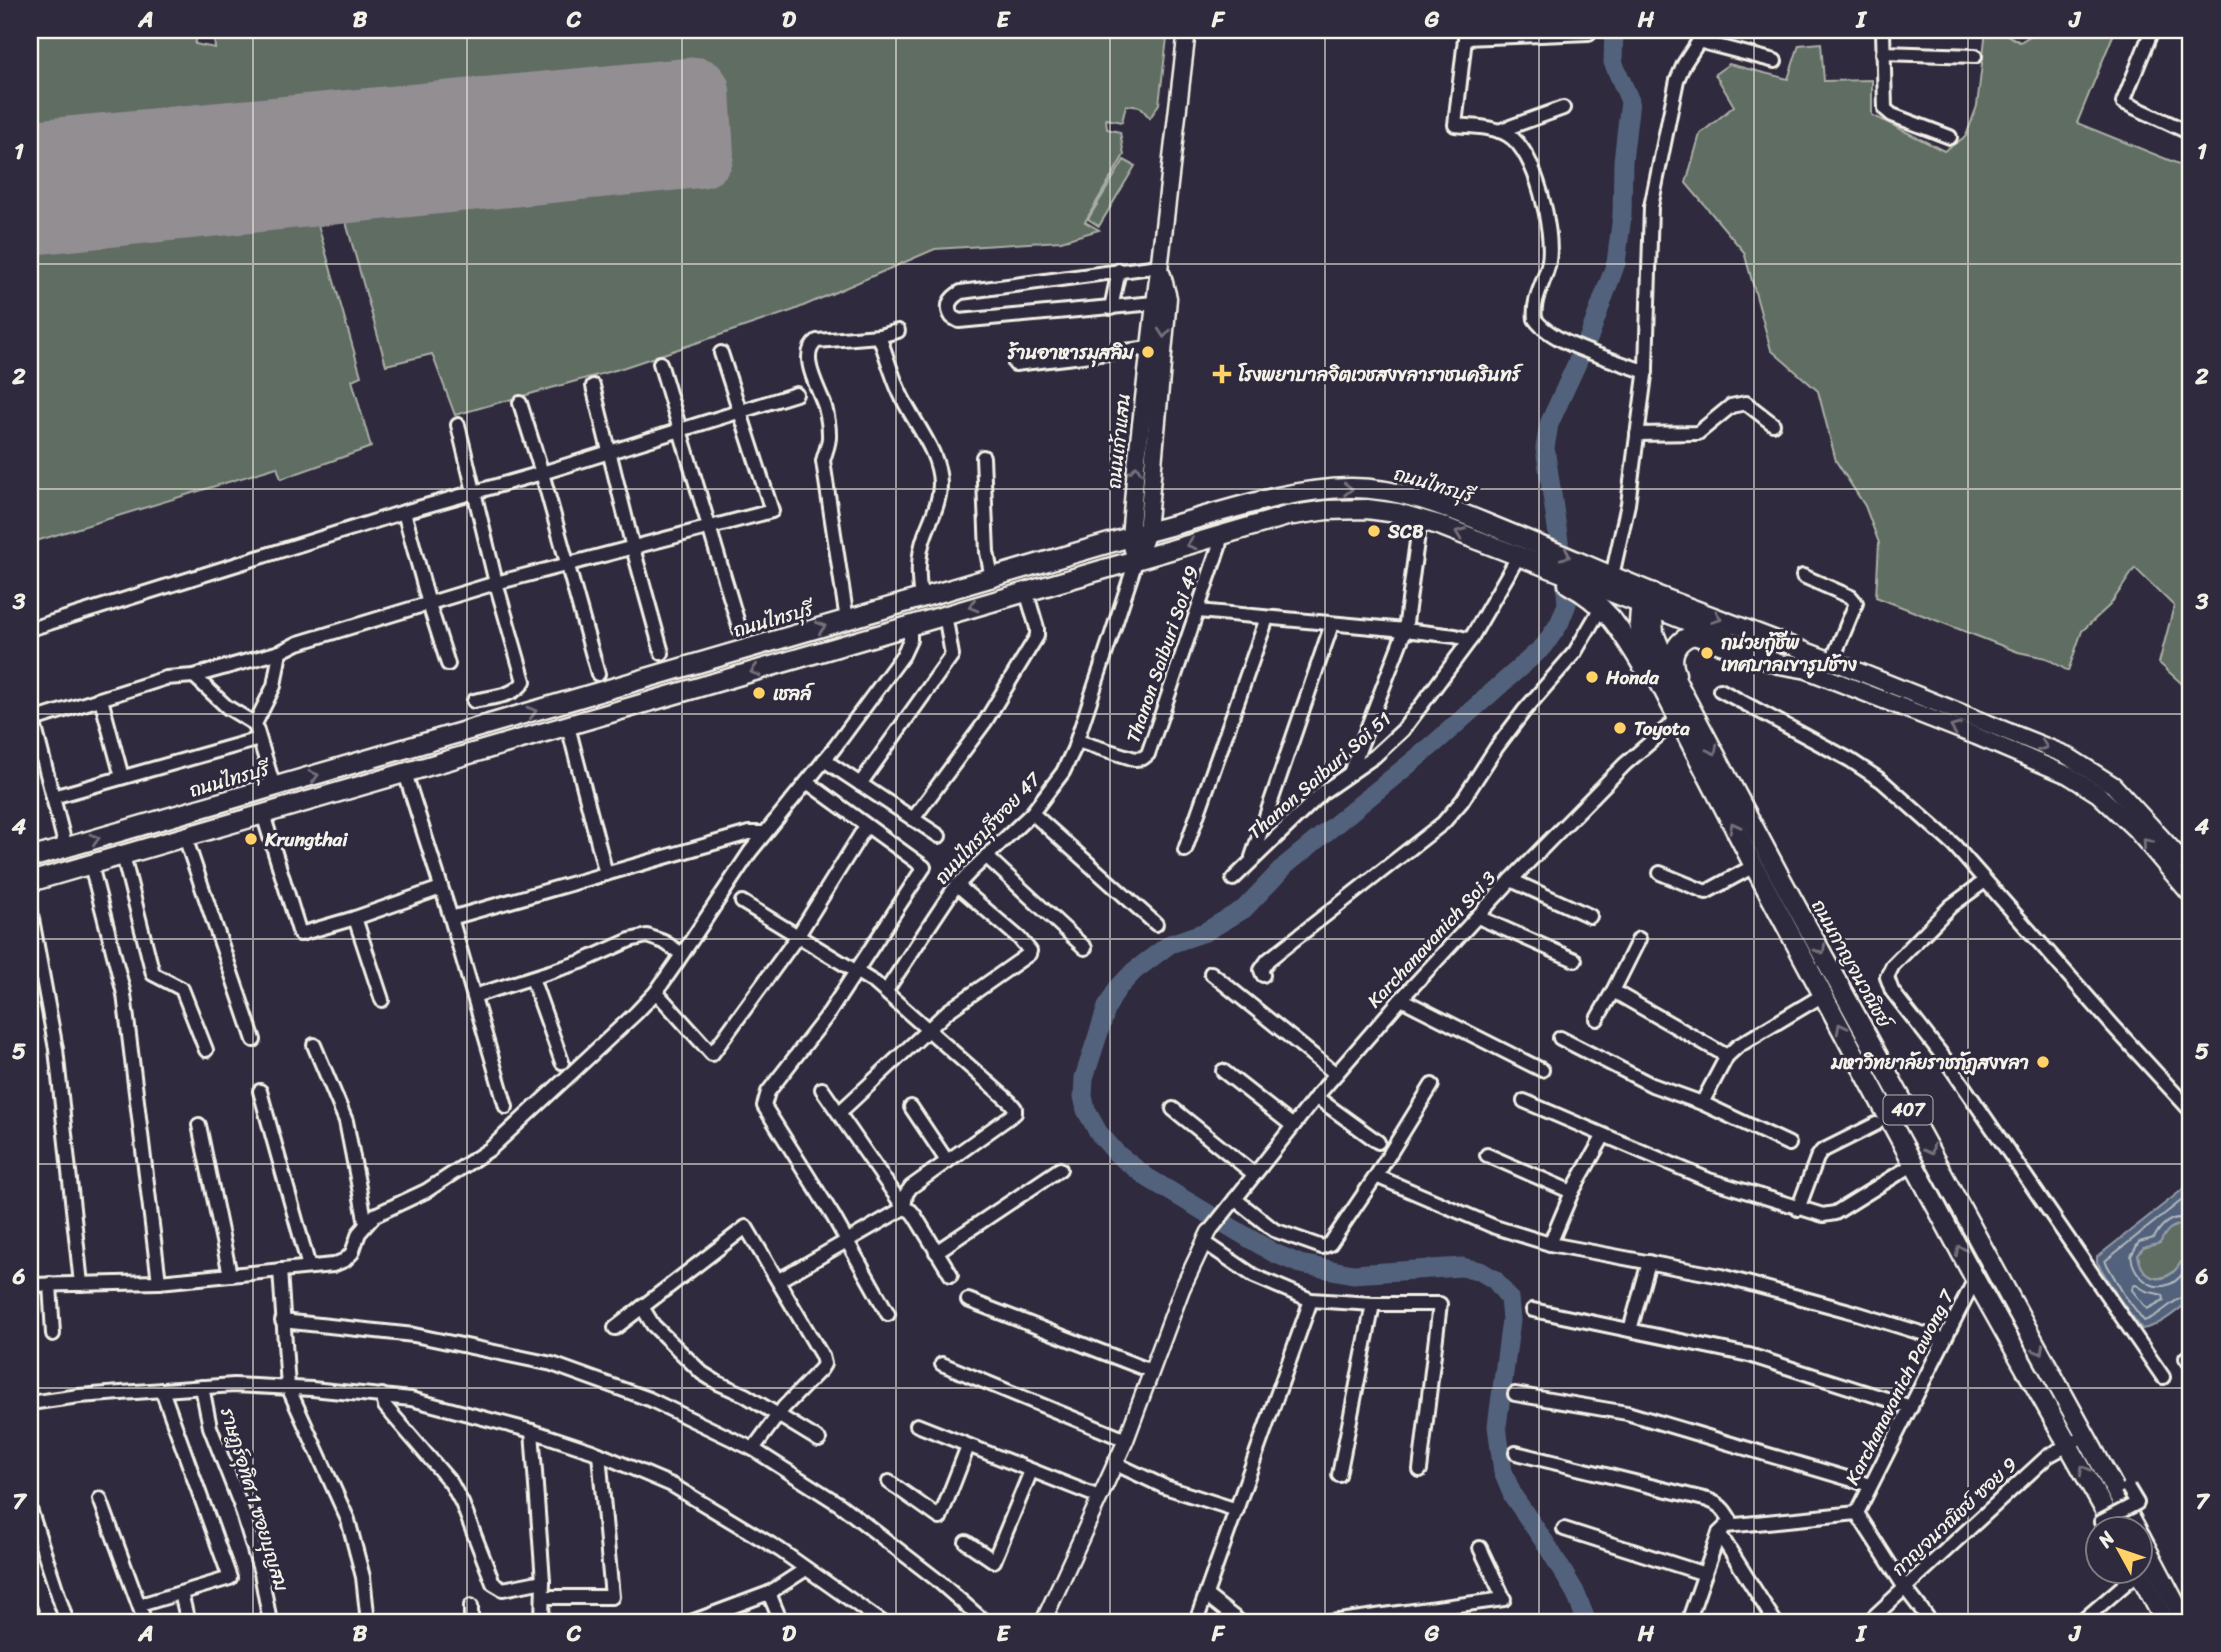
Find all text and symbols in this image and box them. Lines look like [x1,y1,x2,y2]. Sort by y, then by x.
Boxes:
text: A [137,0,154,40]
text: B [353,0,368,40]
text: C [566,0,582,40]
text: D [782,0,797,40]
text: E [997,0,1012,40]
text: F [1211,0,1226,40]
text: G [1424,0,1440,40]
text: H [1637,0,1655,40]
text: I [1855,0,1867,40]
text: J [2068,0,2082,40]
text: 1 [14,131,24,172]
text: 1 [2197,131,2207,172]
one-way arrow [1157,327,1172,338]
place label: ร้านอาหารมุสลิม [1007,336,1134,369]
marker: ร้านอาหารมุสลิม [1140,344,1156,360]
text: 2 [11,356,26,397]
text: 2 [2194,356,2209,397]
place label: โรงพยาบาลจิตเวชสงขลาราชนครินทร์ [1238,358,1524,391]
marker: โรงพยาบาลจิตเวชสงขลาราชนครินทร์ [1212,364,1232,384]
street label: ถนนเก้าแสน [1097,392,1140,491]
street label: ถนนไทรบุรี [1390,457,1480,513]
one-way arrow [1128,465,1143,476]
one-way arrow [1343,481,1354,497]
place label: SCB [1387,515,1424,548]
marker: SCB [1366,523,1382,539]
one-way arrow [1454,528,1466,542]
one-way arrow [1186,535,1198,550]
one-way arrow [1559,547,1571,561]
street label: Thanon Saiburi Soi 49 [1117,561,1208,747]
text: 3 [12,581,26,622]
text: 3 [2195,581,2209,622]
street label: ถนนไทรบุรี [729,592,819,647]
one-way arrow [967,598,979,613]
one-way arrow [1711,609,1723,623]
one-way arrow [815,621,827,636]
place label: กน่วยกู้ชีพ เทศบาลเขารูปช้าง [1721,626,1857,681]
marker: กน่วยกู้ชีพ เทศบาลเขารูปช้าง [1699,645,1715,661]
place label: Honda [1605,661,1659,694]
one-way arrow [749,663,761,678]
marker: Honda [1584,669,1600,685]
place label: เชลล์ [773,677,816,710]
marker: เชลล์ [751,685,767,701]
street label: Thanon Saiburi Soi 51 [1240,703,1399,848]
one-way arrow [526,705,538,720]
place label: Toyota [1634,712,1690,745]
marker: Toyota [1612,720,1628,736]
one-way arrow [1950,722,1962,736]
one-way arrow [2036,737,2048,751]
one-way arrow [1705,743,1719,755]
street label: ถนนไทรบุรี [185,752,275,807]
street label: ถนนไทรบุรีซอย 47 [926,764,1049,892]
one-way arrow [307,769,319,784]
text: 4 [11,806,27,847]
text: 4 [2194,806,2210,847]
one-way arrow [1729,822,1742,834]
place label: Krungthai [264,823,348,856]
marker: Krungthai [243,831,259,847]
one-way arrow [89,833,101,848]
one-way arrow [2143,839,2155,852]
street label: Karchanavanich Soi 3 [1359,863,1504,1016]
street label: ถนนกาญจนวณิชย์ [1803,893,1902,1036]
one-way arrow [1813,943,1826,956]
one-way arrow [1836,1023,1849,1035]
text: 5 [12,1031,26,1072]
text: 5 [2195,1031,2209,1072]
place label: มหาวิทยาลัยราชภัฏสงขลา [1830,1046,2029,1079]
marker: มหาวิทยาลัยราชภัฏสงขลา [2035,1054,2051,1070]
road number: 407 [1884,1096,1932,1125]
one-way arrow [1921,1143,1935,1156]
one-way arrow [1955,1245,1968,1257]
text: 6 [11,1256,26,1297]
text: 6 [2194,1256,2209,1297]
street label: Karchanavanich Pawong 7 [1836,1283,1964,1491]
one-way arrow [2031,1343,2044,1355]
street label: ราษฎร์อุทิศ 1 ซอยบุญสม [211,1403,298,1595]
street label: กาญจนวณิชย์ ซอย 9 [1883,1449,2025,1584]
one-way arrow [2079,1464,2092,1477]
text: 7 [12,1481,27,1522]
text: 7 [2195,1481,2210,1522]
north arrow [2084,1516,2154,1586]
text: N [2089,1523,2124,1556]
text: A [137,1613,154,1652]
text: B [353,1613,368,1652]
text: C [566,1613,582,1652]
text: D [782,1613,797,1652]
text: E [997,1613,1012,1652]
text: F [1211,1613,1226,1652]
text: G [1424,1613,1440,1652]
text: H [1637,1613,1655,1652]
text: I [1855,1613,1867,1652]
text: J [2068,1613,2082,1652]

